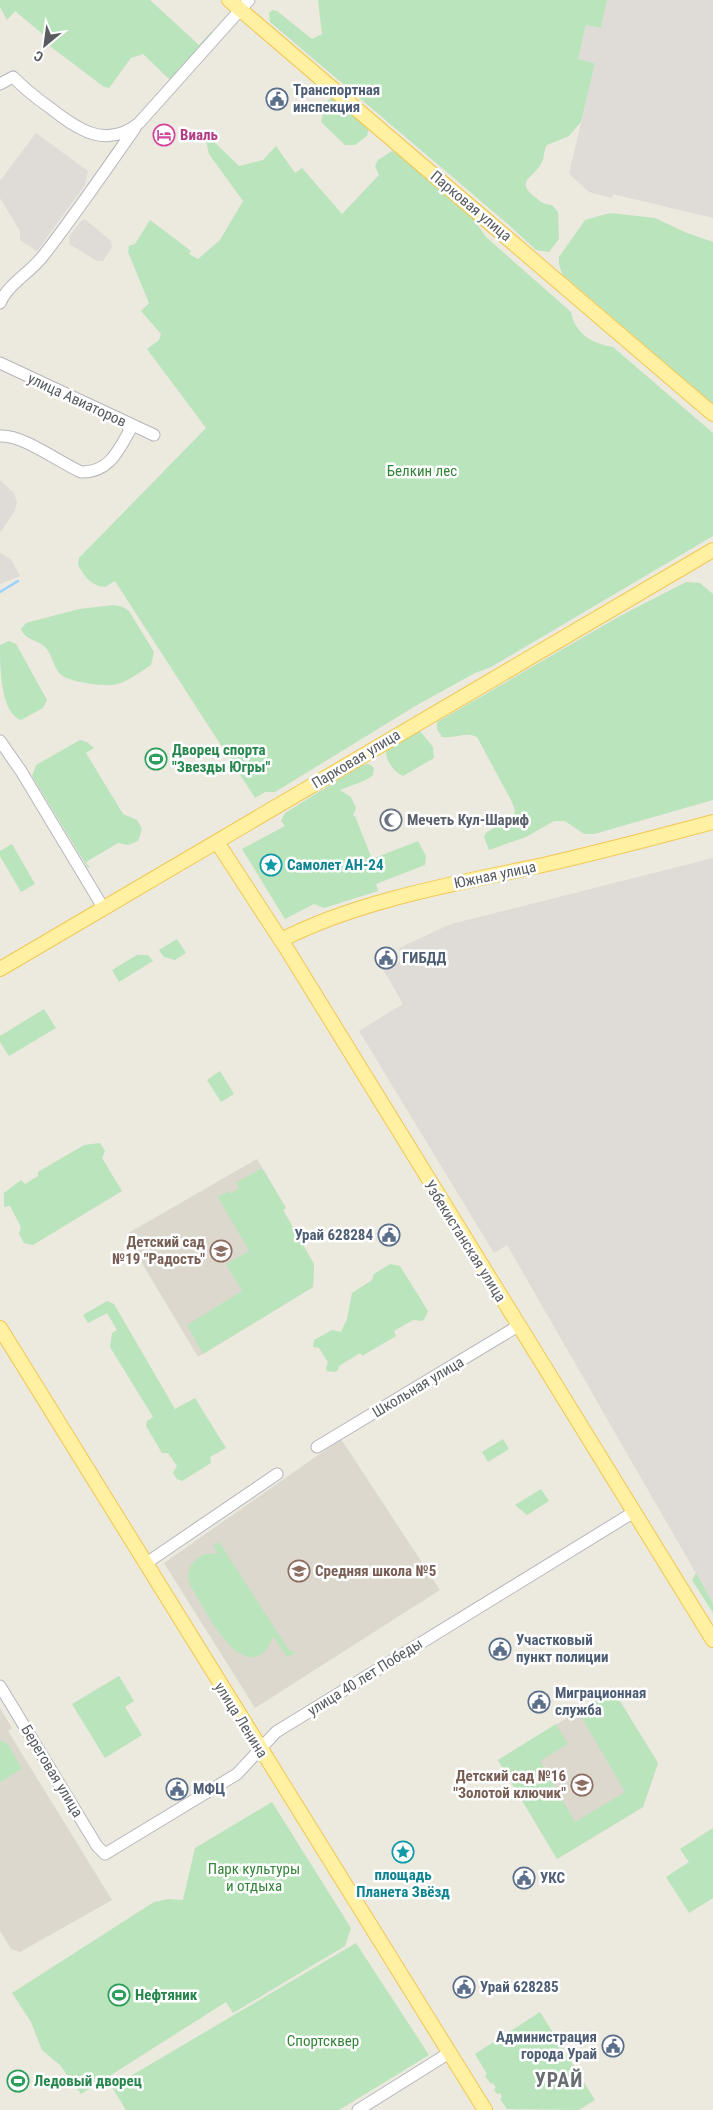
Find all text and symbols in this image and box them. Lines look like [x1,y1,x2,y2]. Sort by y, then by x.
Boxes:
north arrow [20,20,70,70]
text: С [31,47,46,65]
place label: Транспортная инспекция [293,81,380,116]
public building icon: Транспортная инспекция [265,87,289,111]
hotel icon: Виаль [152,123,176,147]
place label: Виаль [180,126,218,144]
street label: Парковая улица [427,167,515,245]
street label: улица Авиаторов [25,369,129,431]
park label: Белкин лес [387,462,457,480]
street label: Парковая улица [308,725,404,793]
place label: Дворец спорта "Звезды Югры" [172,741,270,776]
sports icon: Дворец спорта "Звезды Югры" [144,747,168,771]
mosque icon: Мечеть Кул-Шариф [379,808,403,832]
place label: Мечеть Кул-Шариф [407,811,530,829]
place icon: Самолет АН-24 [259,853,283,877]
place label: Самолет АН-24 [287,856,384,874]
street label: Южная улица [452,858,538,892]
public building icon: ГИБДД [374,946,398,970]
place label: ГИБДД [402,949,447,967]
street label: Узбекистанская улица [420,1177,510,1305]
public building icon: Урай 628284 [377,1223,401,1247]
place label: Урай 628284 [294,1226,373,1244]
place label: Детский сад №19 "Радость" [112,1233,206,1268]
school or university icon: Детский сад №19 "Радость" [209,1239,233,1263]
street label: Школьная улица [369,1353,467,1421]
school or university icon: Средняя школа №5 [287,1559,311,1583]
place label: Средняя школа №5 [315,1562,436,1580]
place label: Участковый пункт полиции [516,1631,608,1666]
street label: улица 40 лет Победы [304,1634,426,1720]
public building icon: Участковый пункт полиции [488,1637,512,1661]
street label: улица Ленина [211,1679,271,1761]
place label: Миграционная служба [555,1684,646,1719]
public building icon: Миграционная служба [527,1690,551,1714]
street label: Береговая улица [17,1722,87,1820]
place label: Детский сад №16 "Золотой ключик" [453,1767,566,1802]
school or university icon: Детский сад №16 "Золотой ключик" [570,1773,594,1797]
public building icon: МФЦ [165,1777,189,1801]
place label: МФЦ [193,1780,225,1798]
place icon: площадь Планета Звёзд [391,1840,415,1864]
park label: Парк культуры и отдыха [208,1860,300,1895]
place label: площадь Планета Звёзд [356,1866,450,1901]
public building icon: УКС [512,1866,536,1890]
place label: УКС [540,1869,565,1887]
public building icon: Урай 628285 [452,1975,476,1999]
place label: Урай 628285 [480,1978,559,1996]
sports icon: Нефтяник [107,1983,131,2007]
place label: Нефтяник [135,1986,198,2004]
place label: Администрация города Урай [496,2028,597,2063]
park label: Спортсквер [287,2032,359,2050]
public building icon: Администрация города Урай [601,2034,625,2058]
district label: УРАЙ [535,2068,583,2092]
sports icon: Ледовый дворец [6,2069,30,2093]
place label: Ледовый дворец [34,2072,142,2090]

